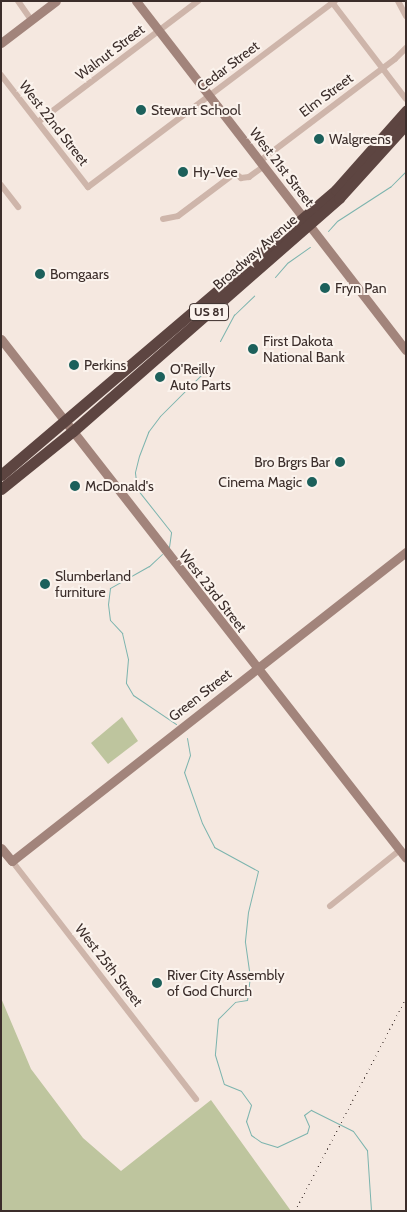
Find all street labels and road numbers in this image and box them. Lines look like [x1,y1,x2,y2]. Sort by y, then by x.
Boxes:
street label: Walnut Street [72,21,148,83]
street label: Cedar Street [194,37,262,95]
street label: Elm Street [296,69,356,121]
street label: West 22nd Street [16,77,92,169]
street label: West 21st Street [246,124,318,210]
street label: Broadway Avenue [210,211,300,293]
road number: US 81 [189,302,229,322]
street label: West 23rd Street [176,547,250,635]
street label: Green Street [165,665,235,725]
street label: West 25th Street [72,920,146,1010]

